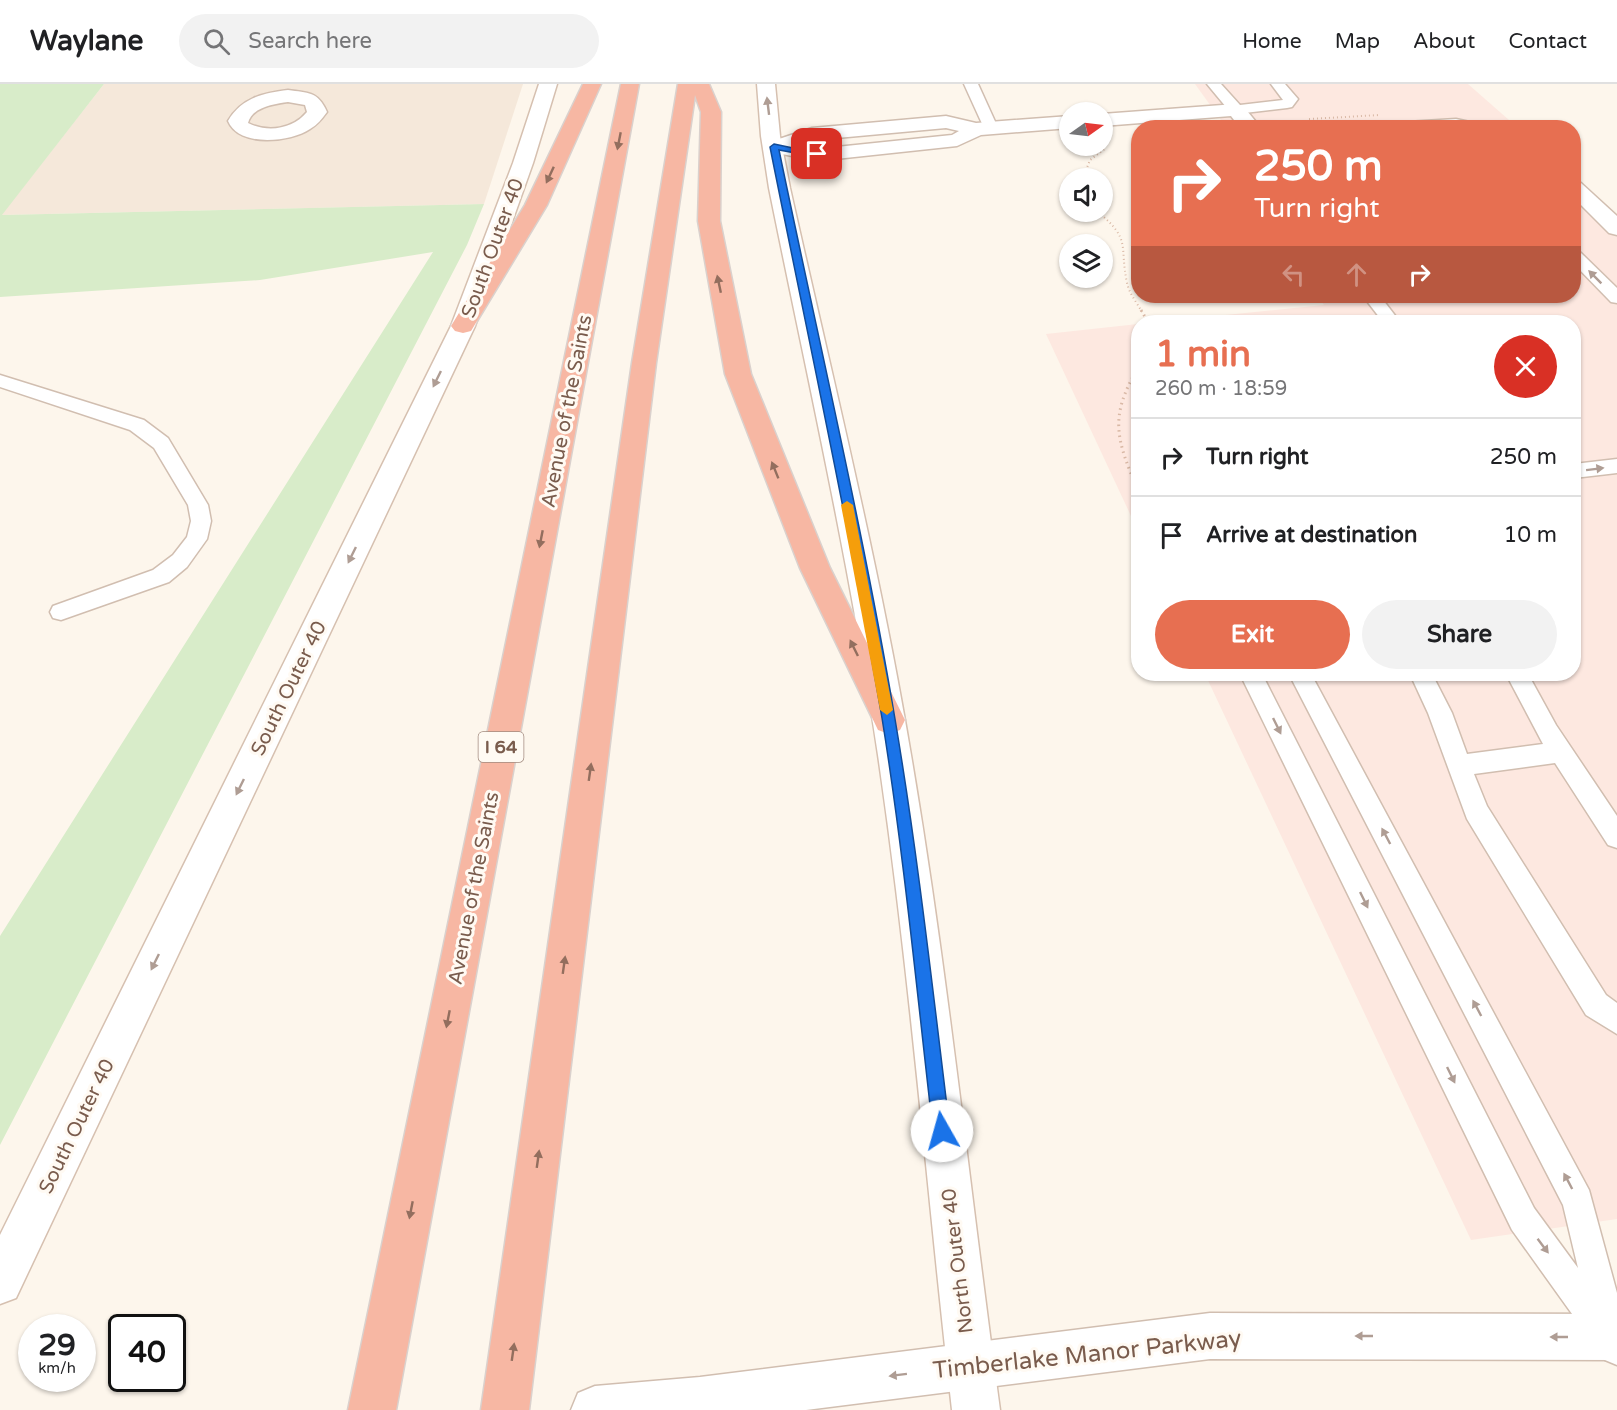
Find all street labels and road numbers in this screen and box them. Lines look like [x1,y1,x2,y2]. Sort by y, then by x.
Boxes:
street label: South Outer 40 [457,175,529,321]
street label: Avenue of the Saints [537,313,597,510]
street label: South Outer 40 [246,617,332,760]
road number: I 64 [478,732,524,762]
street label: Avenue of the Saints [444,790,504,987]
street label: South Outer 40 [34,1055,120,1198]
street label: North Outer 40 [937,1187,979,1335]
street label: Timberlake Manor Parkway [931,1324,1243,1385]

